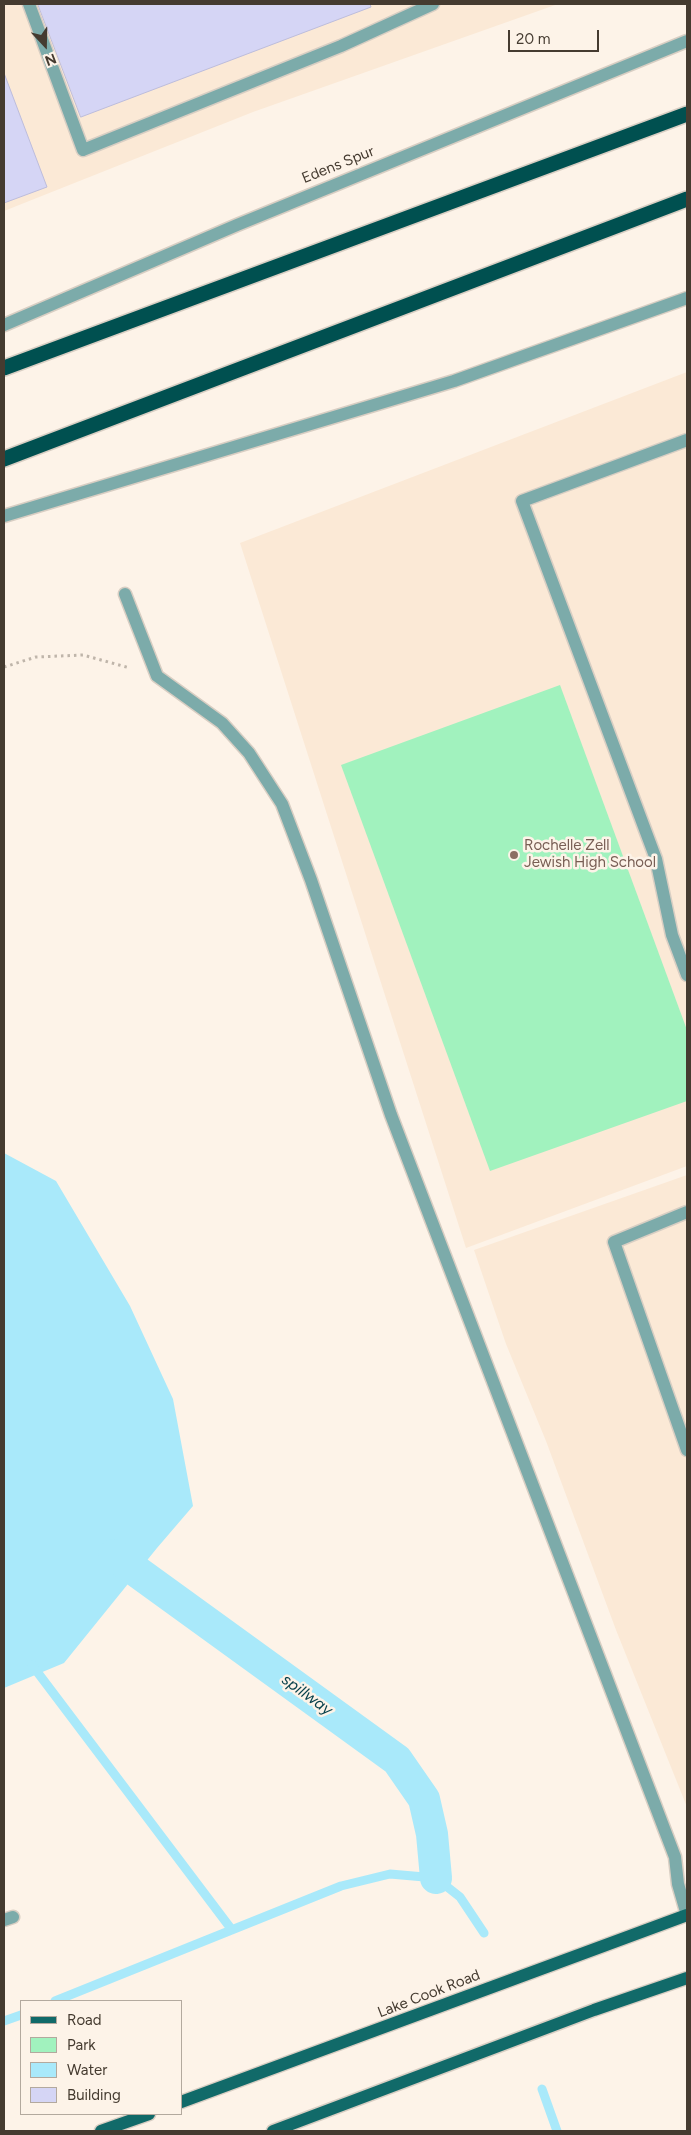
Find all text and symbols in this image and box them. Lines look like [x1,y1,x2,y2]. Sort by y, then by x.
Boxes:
north arrow [20,20,70,70]
scale bar [511,20,602,52]
text: 20 m [516,30,550,48]
text: N [42,50,59,69]
street label: Edens Spur [299,142,377,188]
place label: Rochelle Zell Jewish High School [524,837,656,872]
marker: Rochelle Zell Jewish High School [508,849,520,861]
water label: spillway [278,1670,336,1720]
street label: Lake Cook Road [375,1966,483,2022]
legend [20,2000,182,2115]
text: Road [67,2011,102,2029]
text: Park [67,2036,96,2054]
text: Water [67,2061,107,2079]
text: Building [67,2086,121,2104]

